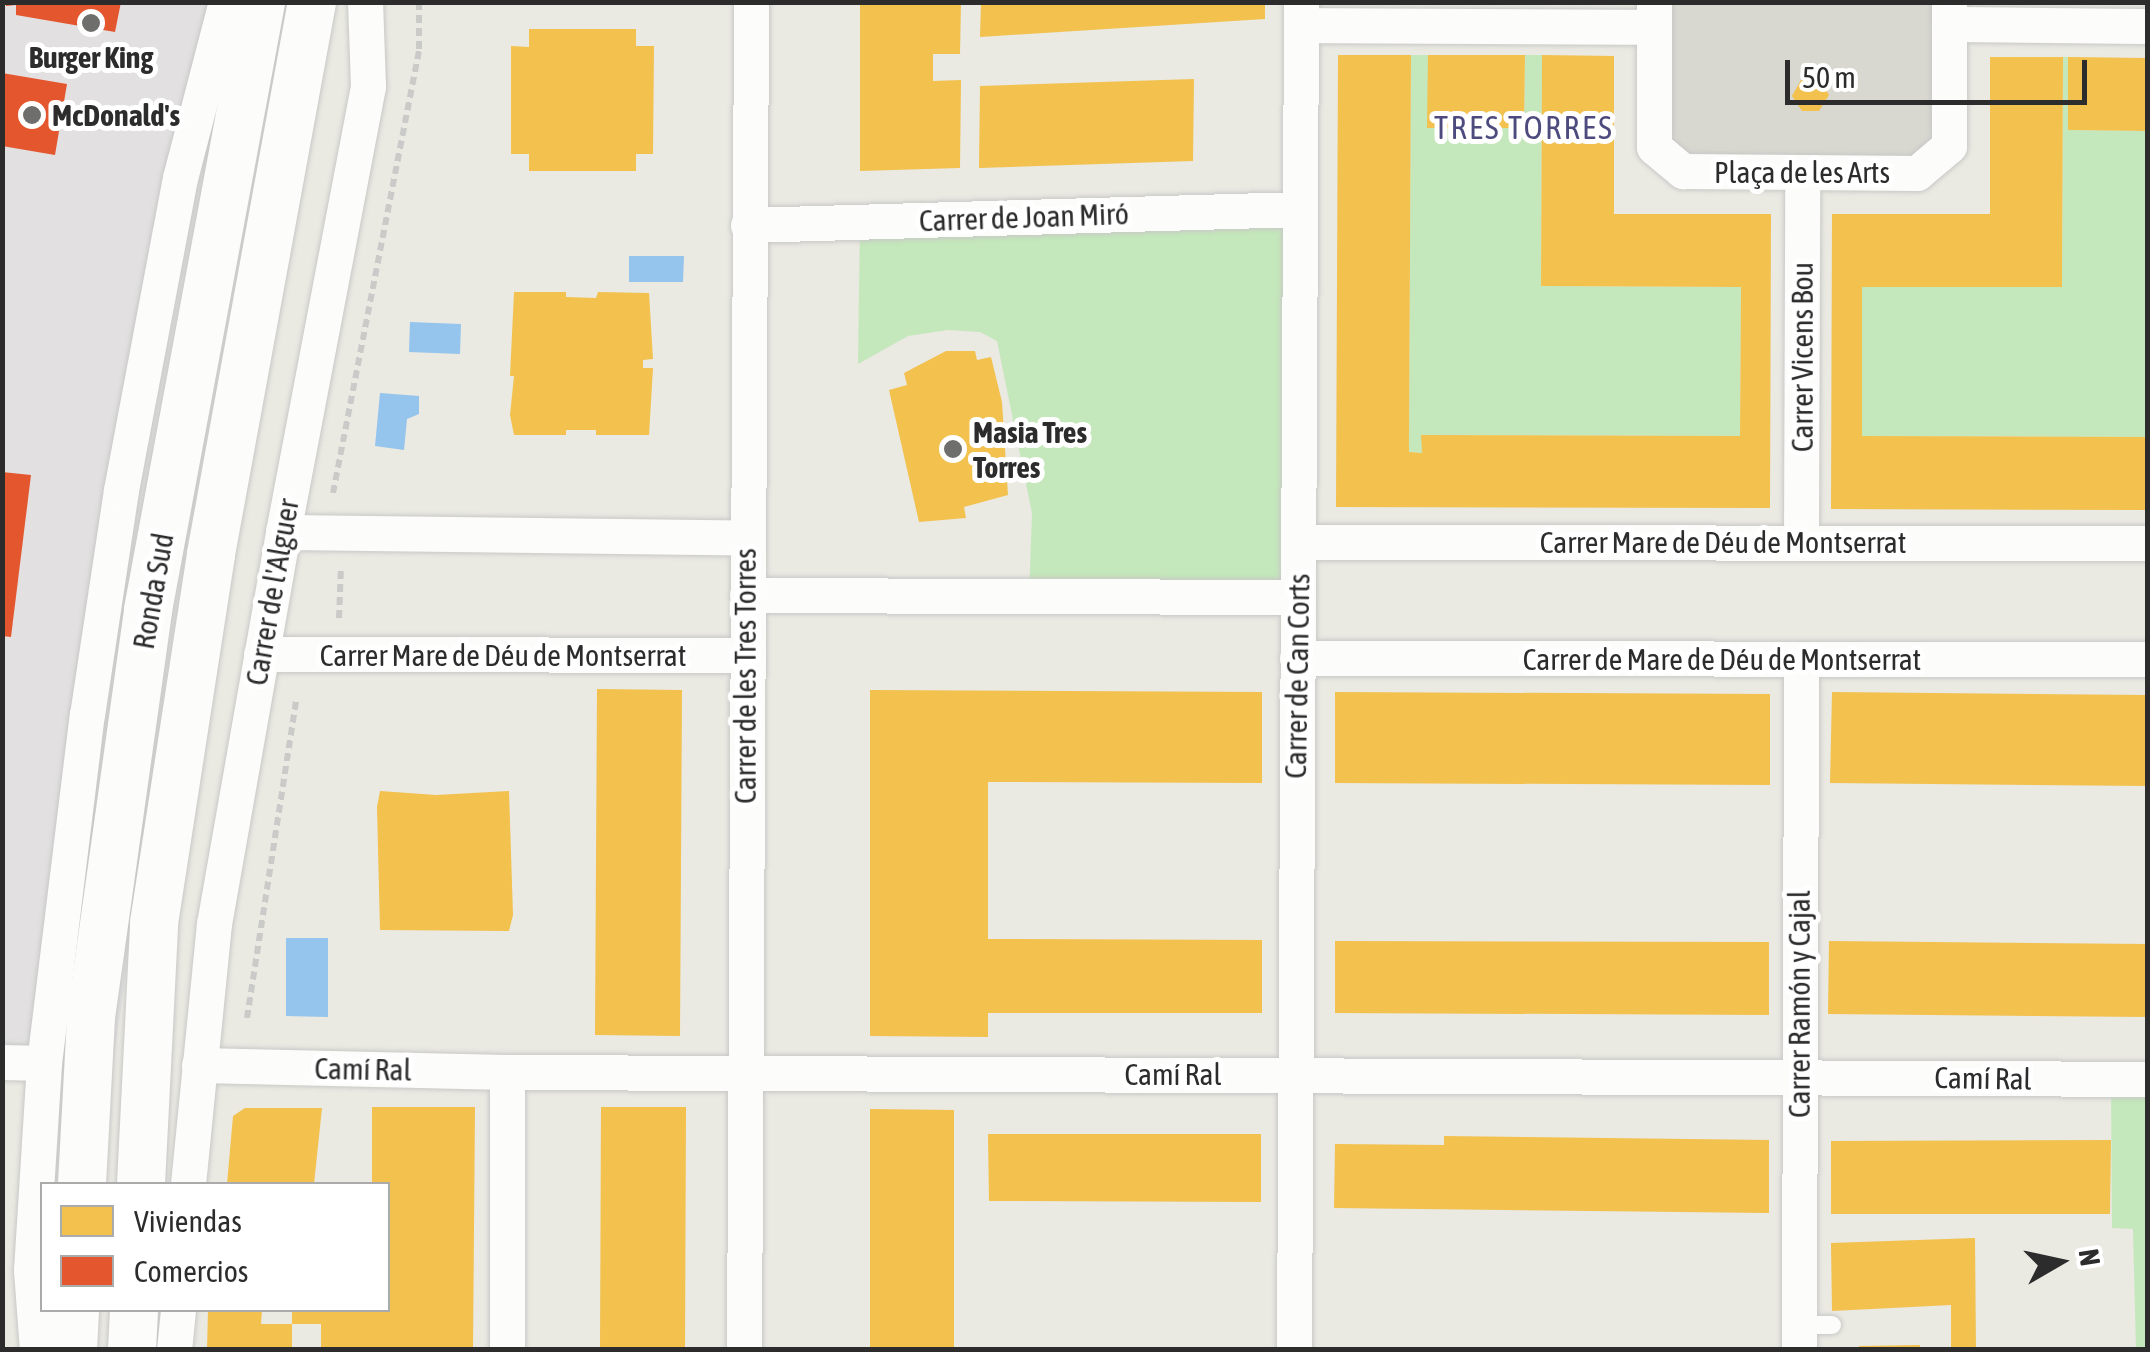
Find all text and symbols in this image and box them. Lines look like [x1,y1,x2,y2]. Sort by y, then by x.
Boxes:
marker: Burger King [80,12,102,34]
place label: Burger King [29,39,153,75]
scale bar [1790,40,2092,102]
text: 50 m [1802,60,1856,94]
place label: McDonald's [52,97,180,133]
marker: McDonald's [21,104,43,126]
district label: TRES TORRES [1434,109,1614,147]
street label: Plaça de les Arts [1714,154,1890,190]
street label: Carrer de Joan Miró [918,195,1130,239]
street label: Carrer Vicens Bou [1784,262,1820,452]
place label: Masia Tres Torres [973,414,1087,484]
marker: Masia Tres Torres [942,438,964,460]
street label: Carrer de l'Alguer [238,496,306,688]
street label: Carrer Mare de Déu de Montserrat [1540,524,1906,560]
street label: Ronda Sud [125,530,181,652]
street label: Carrer de les Tres Torres [727,548,763,804]
street label: Carrer de Can Corts [1277,573,1317,779]
street label: Carrer Mare de Déu de Montserrat [320,637,686,673]
street label: Carrer de Mare de Déu de Montserrat [1523,641,1921,677]
street label: Carrer Ramón y Cajal [1781,890,1817,1118]
street label: Camí Ral [314,1050,412,1088]
street label: Camí Ral [1125,1056,1221,1092]
street label: Camí Ral [1934,1059,2032,1097]
legend [40,1182,390,1312]
text: Viviendas [134,1204,242,1238]
north arrow [2010,1212,2110,1312]
text: N [2073,1247,2107,1268]
text: Comercios [134,1254,248,1288]

